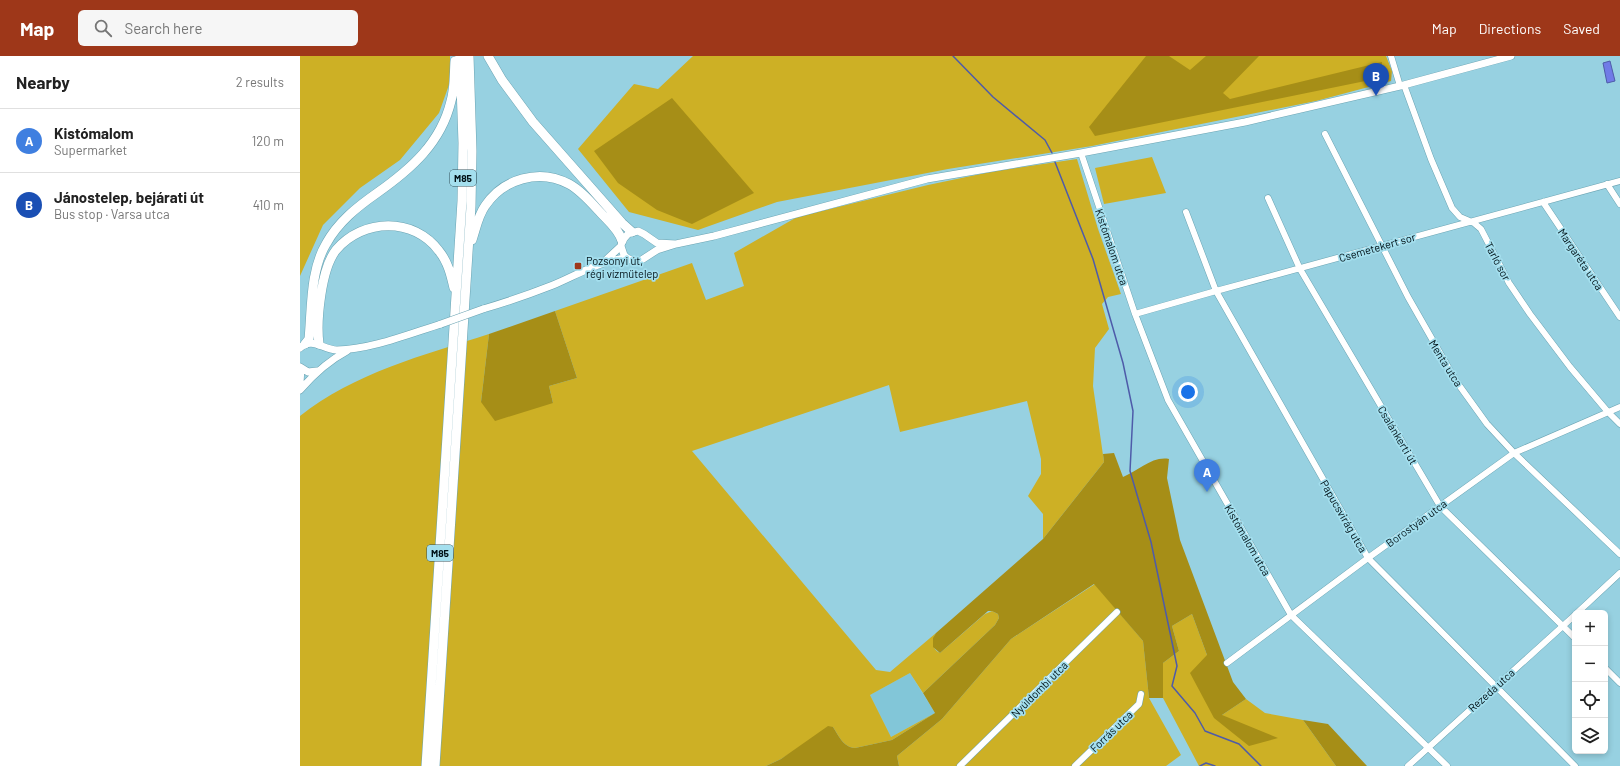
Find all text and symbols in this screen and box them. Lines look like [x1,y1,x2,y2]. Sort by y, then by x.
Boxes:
search box [78,10,358,46]
text: Map [20,17,54,40]
icon: search [92,17,114,39]
text: Search here [124,19,202,37]
text: Map [1432,20,1457,37]
text: Directions [1479,20,1541,37]
text: Saved [1563,20,1600,37]
pin: B [1363,63,1389,96]
text: Nearby [16,72,70,92]
text: 2 results [236,74,284,90]
text: Kistómalom [54,124,134,142]
text: A [25,133,33,149]
text: 120 m [252,133,284,149]
text: Supermarket [54,142,127,158]
road number: M85 [450,170,476,186]
text: Jánostelep, bejárati út [54,188,204,206]
text: B [25,197,33,213]
text: 410 m [253,197,284,213]
text: Bus stop · Varsa utca [54,206,170,222]
street label: Kistómalom utca [1093,207,1131,287]
street label: Margaréta utca [1556,226,1606,292]
street label: Csemetekert sor [1337,230,1417,264]
street label: Tarló sor [1482,240,1514,282]
place label: Pozsonyi út, régi vízműtelep [586,254,658,280]
marker: Pozsonyi út, régi vízműtelep [573,261,583,271]
street label: Menta utca [1427,337,1465,389]
your location [1178,382,1198,402]
street label: Csalánkerti út [1375,403,1421,467]
pin: A [1194,459,1220,492]
street label: Papucsvirág utca [1318,477,1370,555]
street label: Borostyán utca [1383,497,1449,549]
street label: Kistómalom utca [1222,502,1274,578]
road number: M85 [427,545,453,561]
map controls [1572,610,1608,754]
button: + [1572,610,1608,646]
button: − [1572,646,1608,682]
street label: Nyúldombi utca [1008,658,1070,720]
street label: Rezeda utca [1465,666,1517,714]
button: locate [1572,682,1608,718]
street label: Forrás utca [1087,708,1135,754]
button: layers [1572,718,1608,754]

